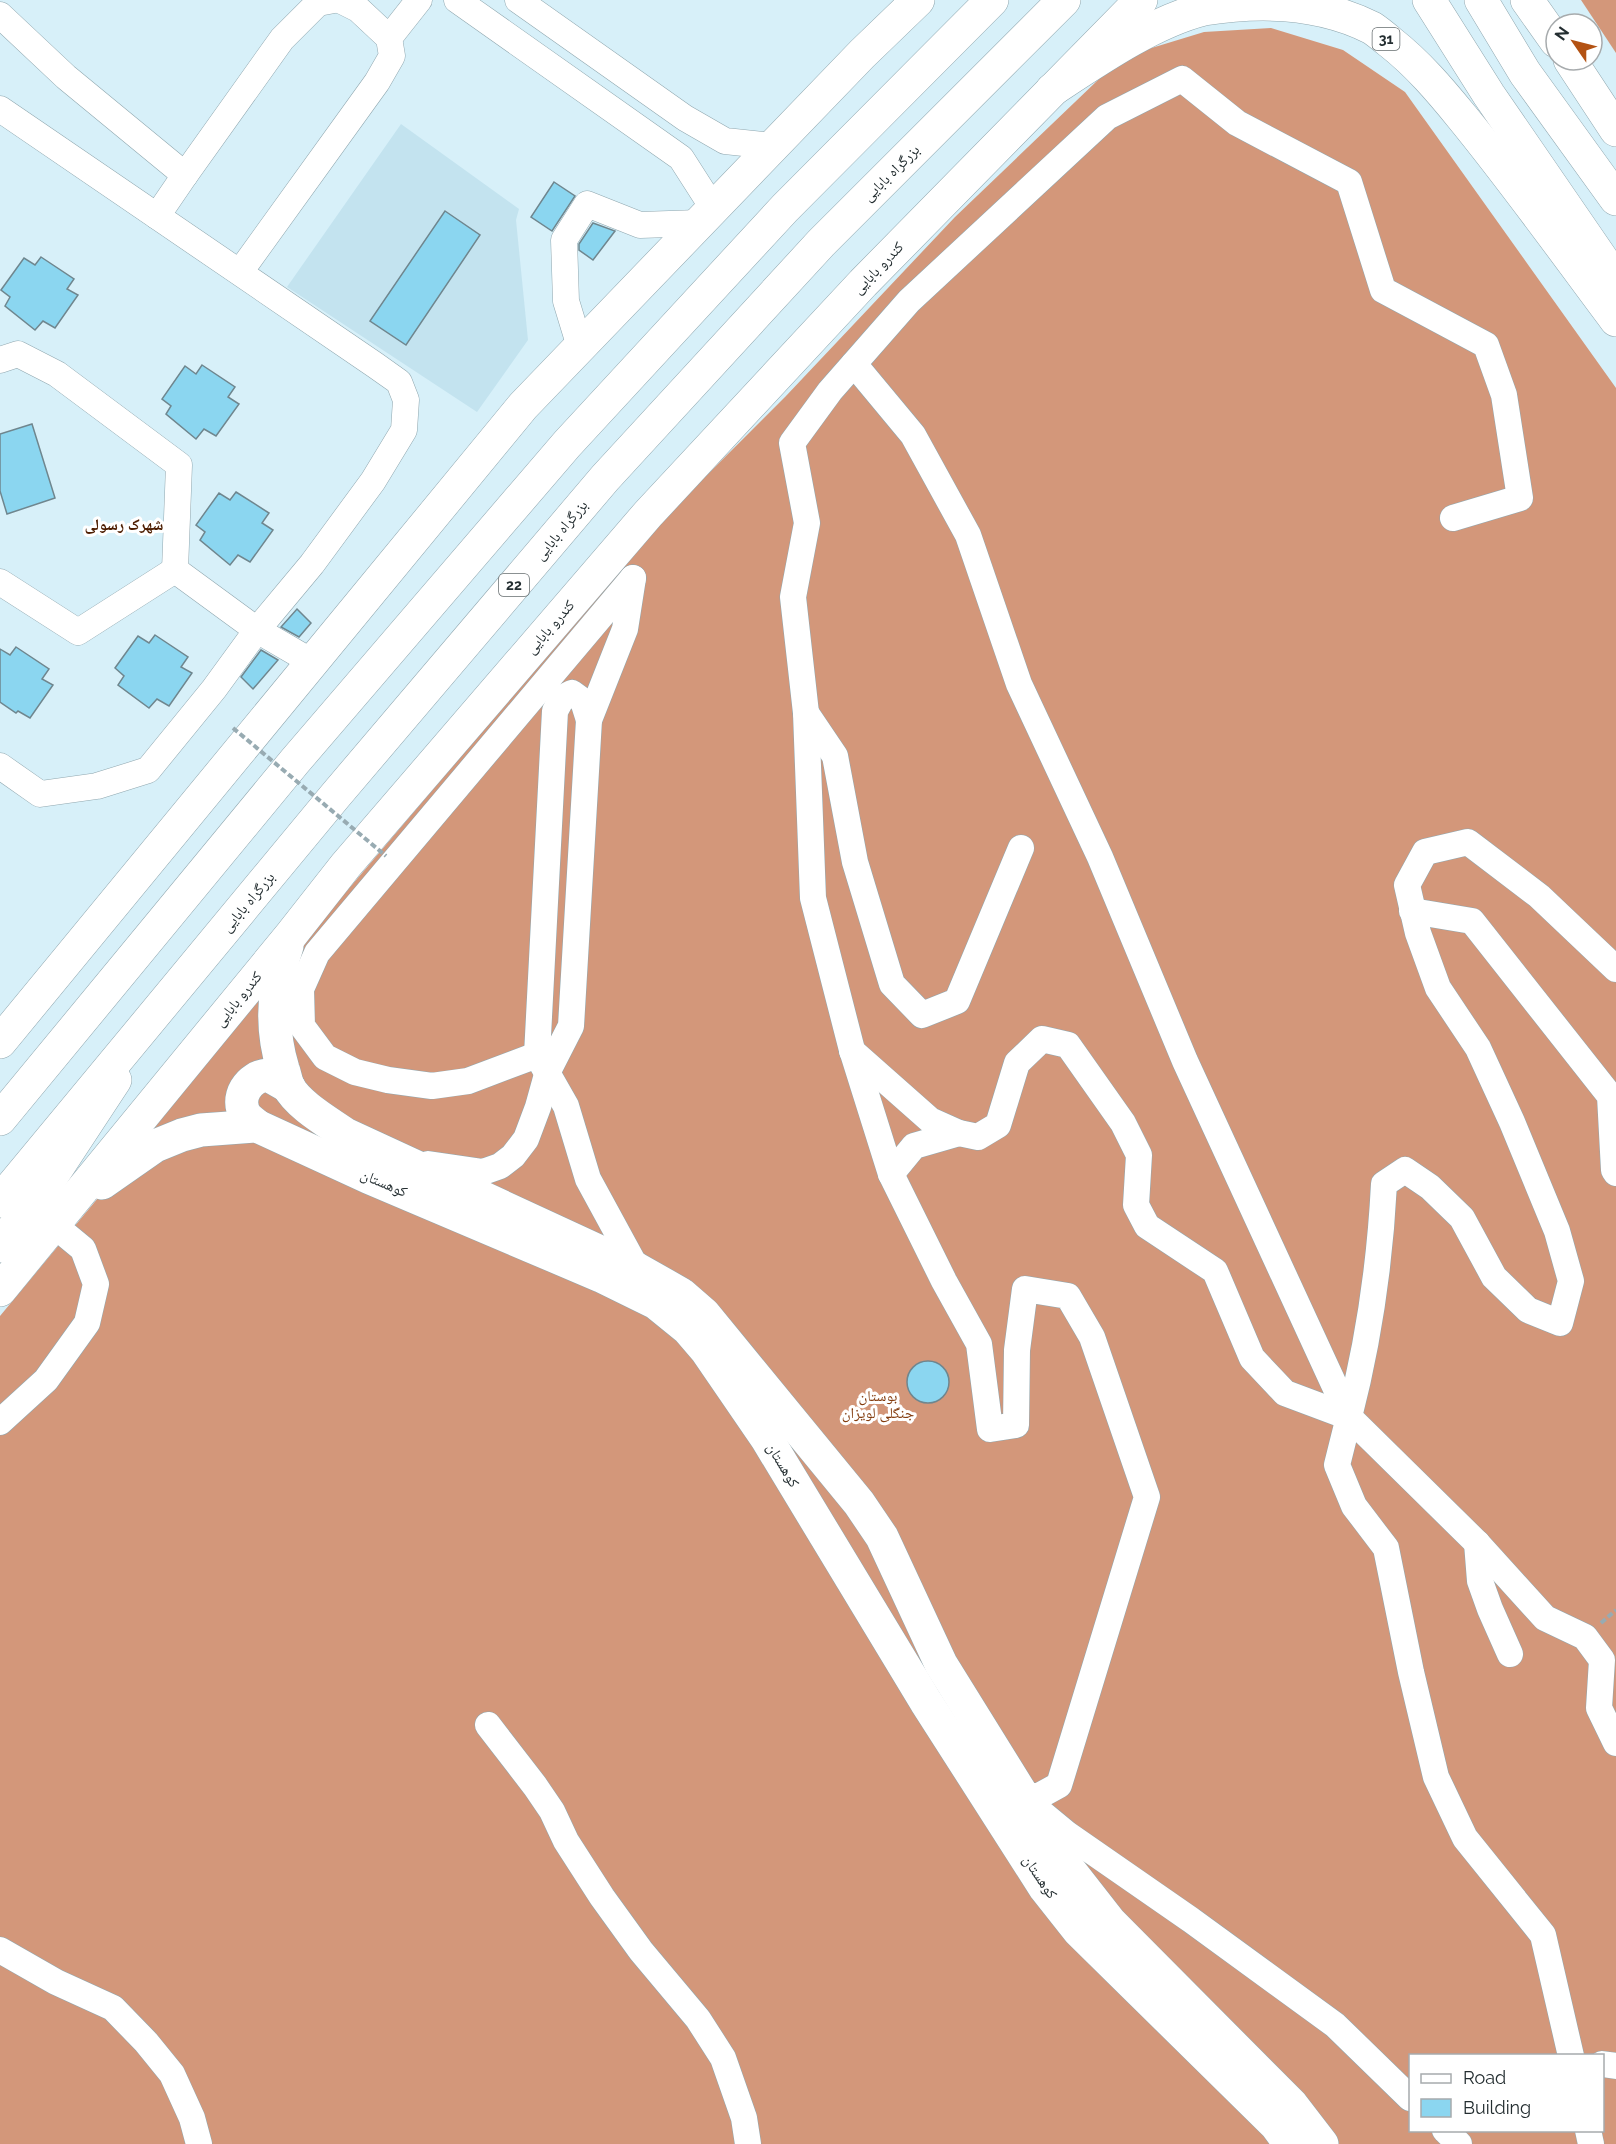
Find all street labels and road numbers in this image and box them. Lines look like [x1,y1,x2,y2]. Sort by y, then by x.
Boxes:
road number: 31 [1372,28,1400,50]
street label: بزرگراه بابایی [859,141,924,206]
street label: کندرو بابایی [849,238,908,299]
street label: بزرگراه بابایی [531,496,592,564]
road number: 22 [499,574,529,596]
street label: کندرو بابایی [522,596,579,658]
street label: بزرگراه بابایی [218,868,279,936]
street label: کندرو بابایی [210,968,266,1031]
street label: کوهستان [358,1165,410,1202]
street label: کوهستان [762,1439,803,1491]
street label: کوهستان [1018,1852,1061,1903]

